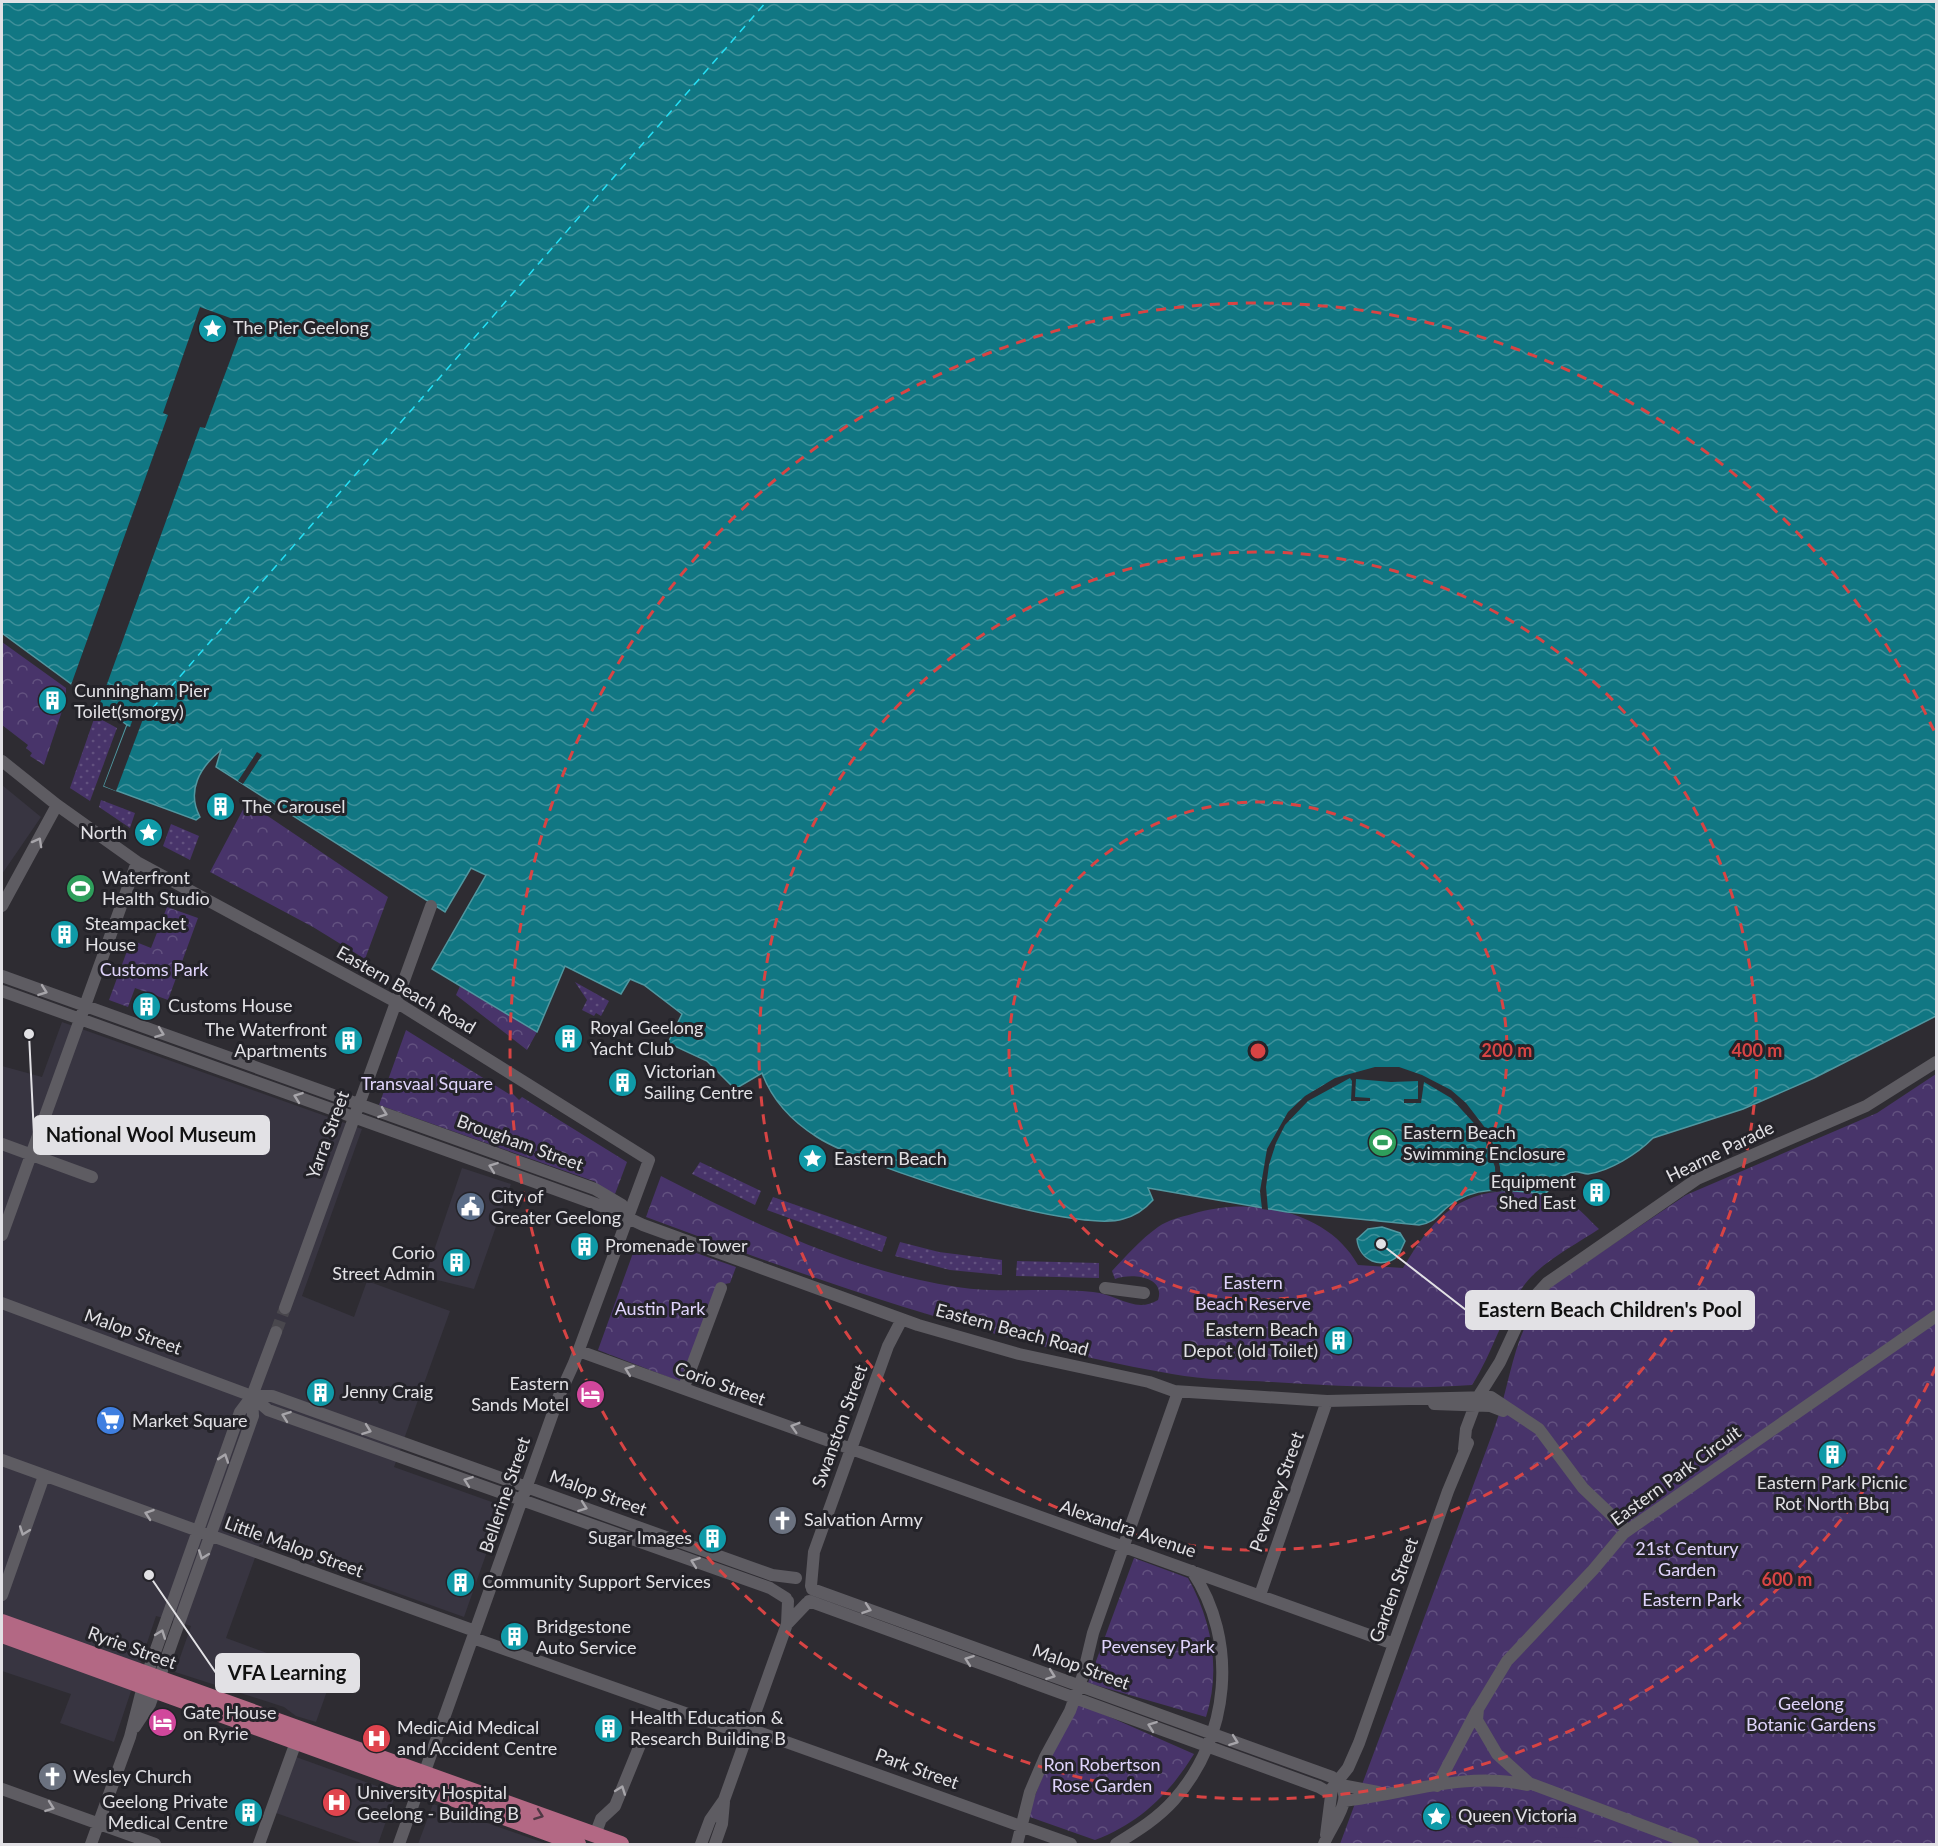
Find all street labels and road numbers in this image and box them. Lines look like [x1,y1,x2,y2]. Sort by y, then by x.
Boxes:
street label: Eastern Beach Road [333,940,480,1038]
street label: Yarra Street [301,1087,353,1182]
street label: Brougham Street [454,1109,587,1175]
street label: Hearne Parade [1662,1116,1777,1187]
street label: Eastern Beach Road [933,1298,1091,1360]
street label: Malop Street [82,1303,186,1359]
street label: Corio Street [672,1356,769,1410]
street label: Swanston Street [807,1361,872,1490]
street label: Eastern Park Circuit [1606,1420,1745,1530]
street label: Pevensey Street [1244,1428,1308,1555]
street label: Bellerine Street [474,1433,534,1556]
street label: Malop Street [547,1464,651,1520]
street label: Alexandra Avenue [1057,1494,1199,1562]
street label: Little Malop Street [222,1511,367,1582]
street label: Garden Street [1364,1534,1422,1645]
street label: Ryrie Street [85,1621,180,1673]
street label: Malop Street [1030,1638,1134,1694]
street label: Park Street [873,1743,963,1793]

